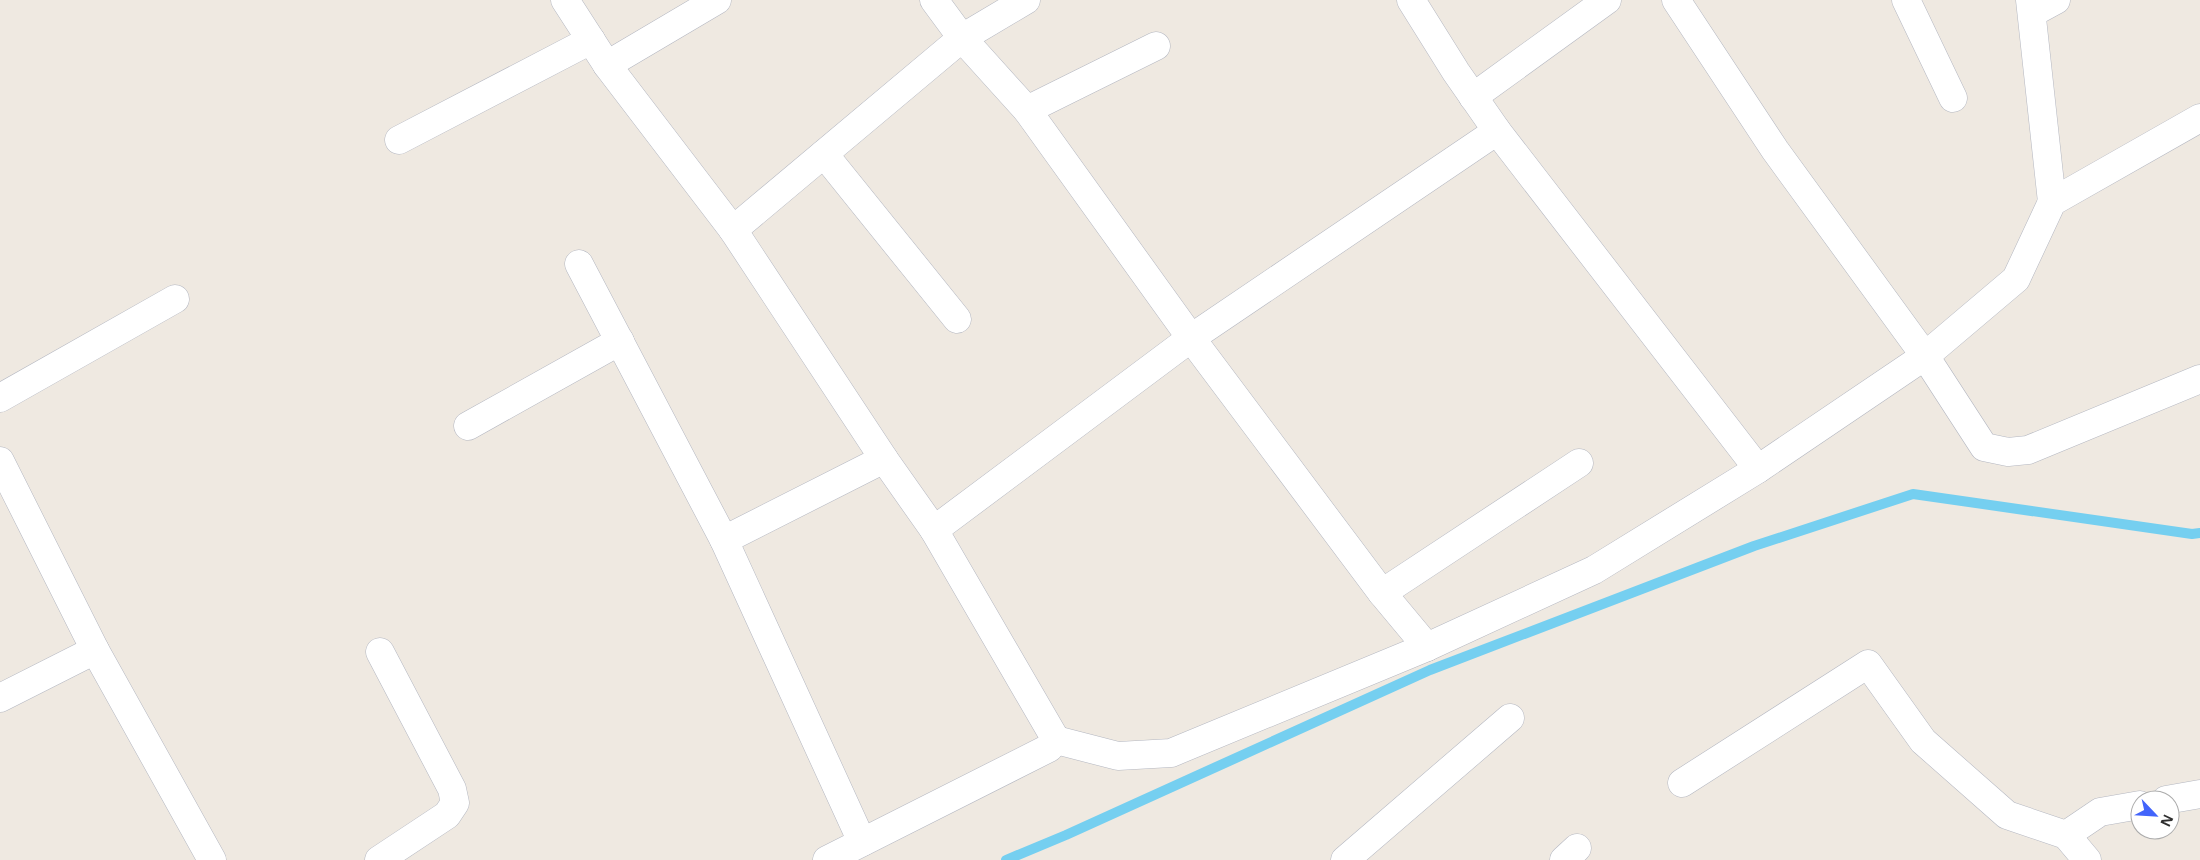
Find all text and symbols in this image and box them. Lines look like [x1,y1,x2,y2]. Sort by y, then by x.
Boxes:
north arrow [2130,790,2180,840]
text: N [2156,812,2178,830]

